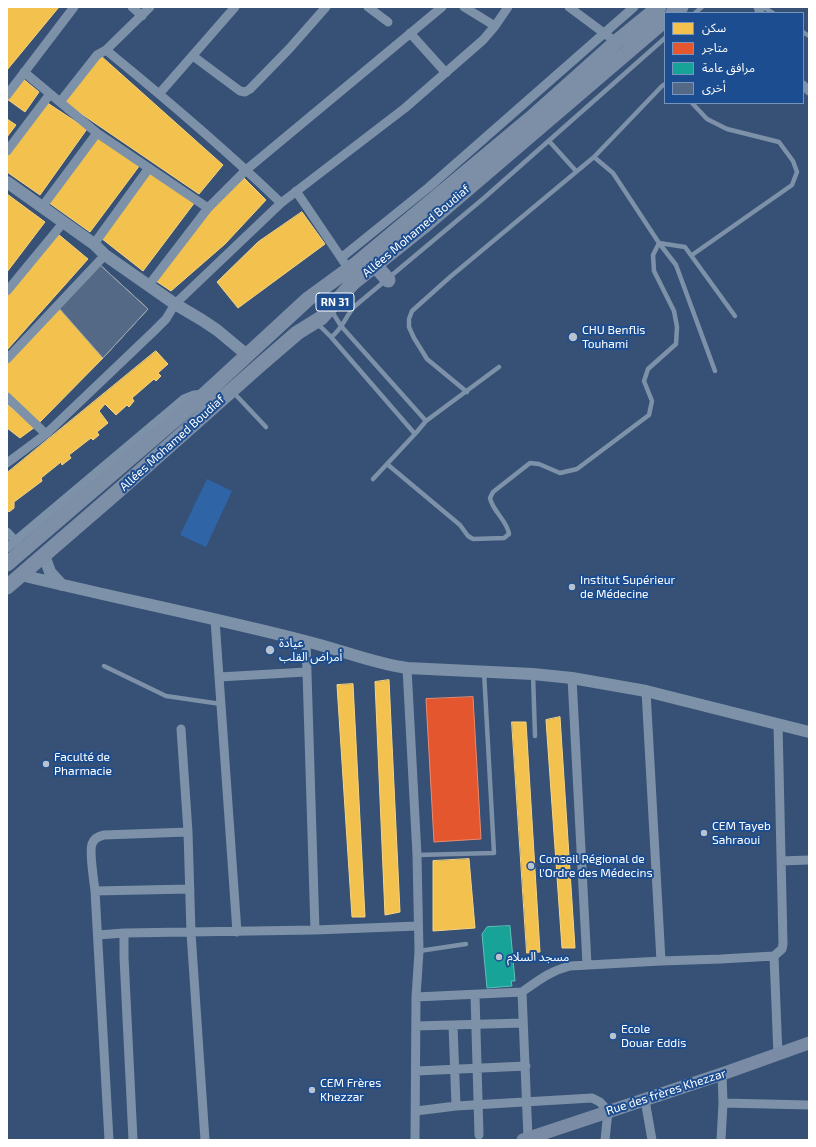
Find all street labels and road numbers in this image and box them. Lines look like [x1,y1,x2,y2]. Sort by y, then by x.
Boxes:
street label: Allées Mohamed Boudiaf [359,182,473,280]
road number: RN 31 [316,293,354,311]
street label: Allées Mohamed Boudiaf [117,392,227,494]
street label: Rue des frères Khezzar [604,1066,728,1118]

